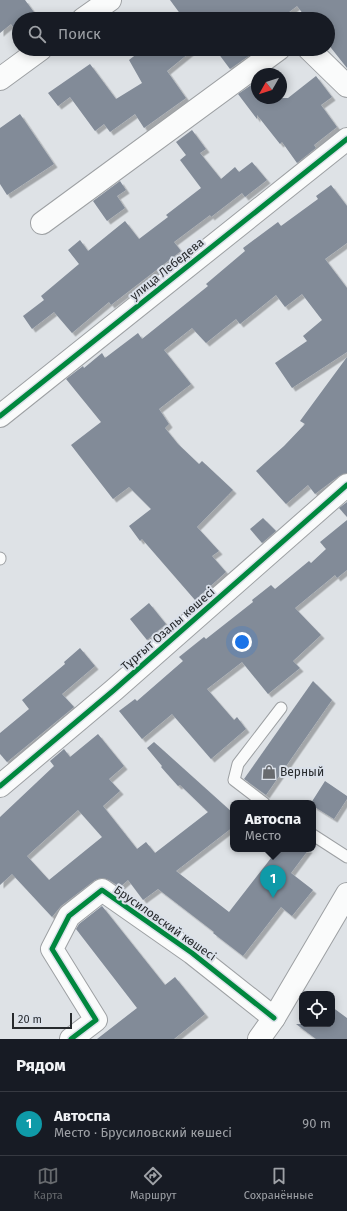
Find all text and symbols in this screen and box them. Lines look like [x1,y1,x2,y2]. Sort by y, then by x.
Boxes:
search box [12,12,335,56]
icon: search [26,23,48,45]
text: Поиск [58,25,101,43]
north arrow [251,68,287,104]
street label: улица Лебедева [127,235,207,303]
street label: Тұрғыт Озалы көшесі [118,585,218,673]
your location [232,632,252,652]
shop icon: Верный [261,764,277,780]
place label: Верный [280,765,324,779]
popup [230,800,316,852]
text: Автоспа [245,810,301,828]
text: Место [245,828,281,843]
pin: 1 [260,865,286,898]
street label: Брусиловский көшесі [111,882,219,964]
map controls [299,991,335,1027]
button: locate [299,991,335,1027]
scale bar [12,1011,72,1030]
text: 20 m [18,1013,42,1026]
text: Рядом [16,1055,66,1076]
text: Автоспа [54,1107,111,1125]
text: 1 [26,1116,32,1131]
text: 90 m [302,1116,331,1131]
text: Место · Брусиловский көшесі [54,1125,232,1140]
tab: Карта [34,1165,63,1202]
tab: Маршрут [130,1165,177,1202]
tab: Сохранённые [244,1165,313,1202]

